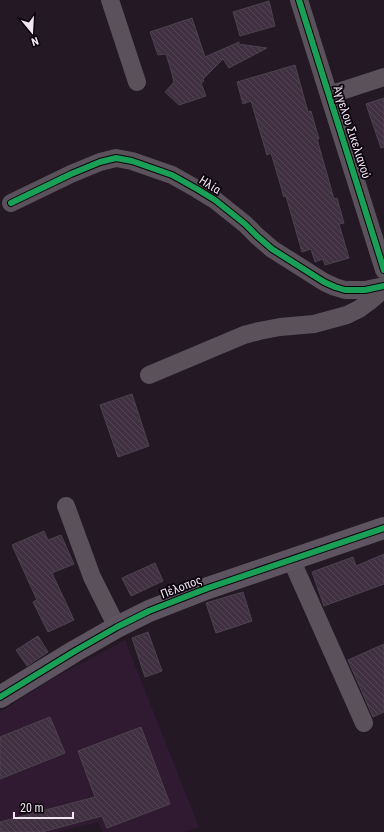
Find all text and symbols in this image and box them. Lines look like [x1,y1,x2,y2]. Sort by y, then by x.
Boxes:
north arrow [12,12,52,52]
text: N [29,34,40,48]
street label: Άγγελου Σικελιανού [330,84,374,180]
street label: Ηλία [197,173,223,197]
street label: Πέλοπος [158,573,204,601]
scale bar [14,794,73,820]
text: 20 m [20,801,44,815]

